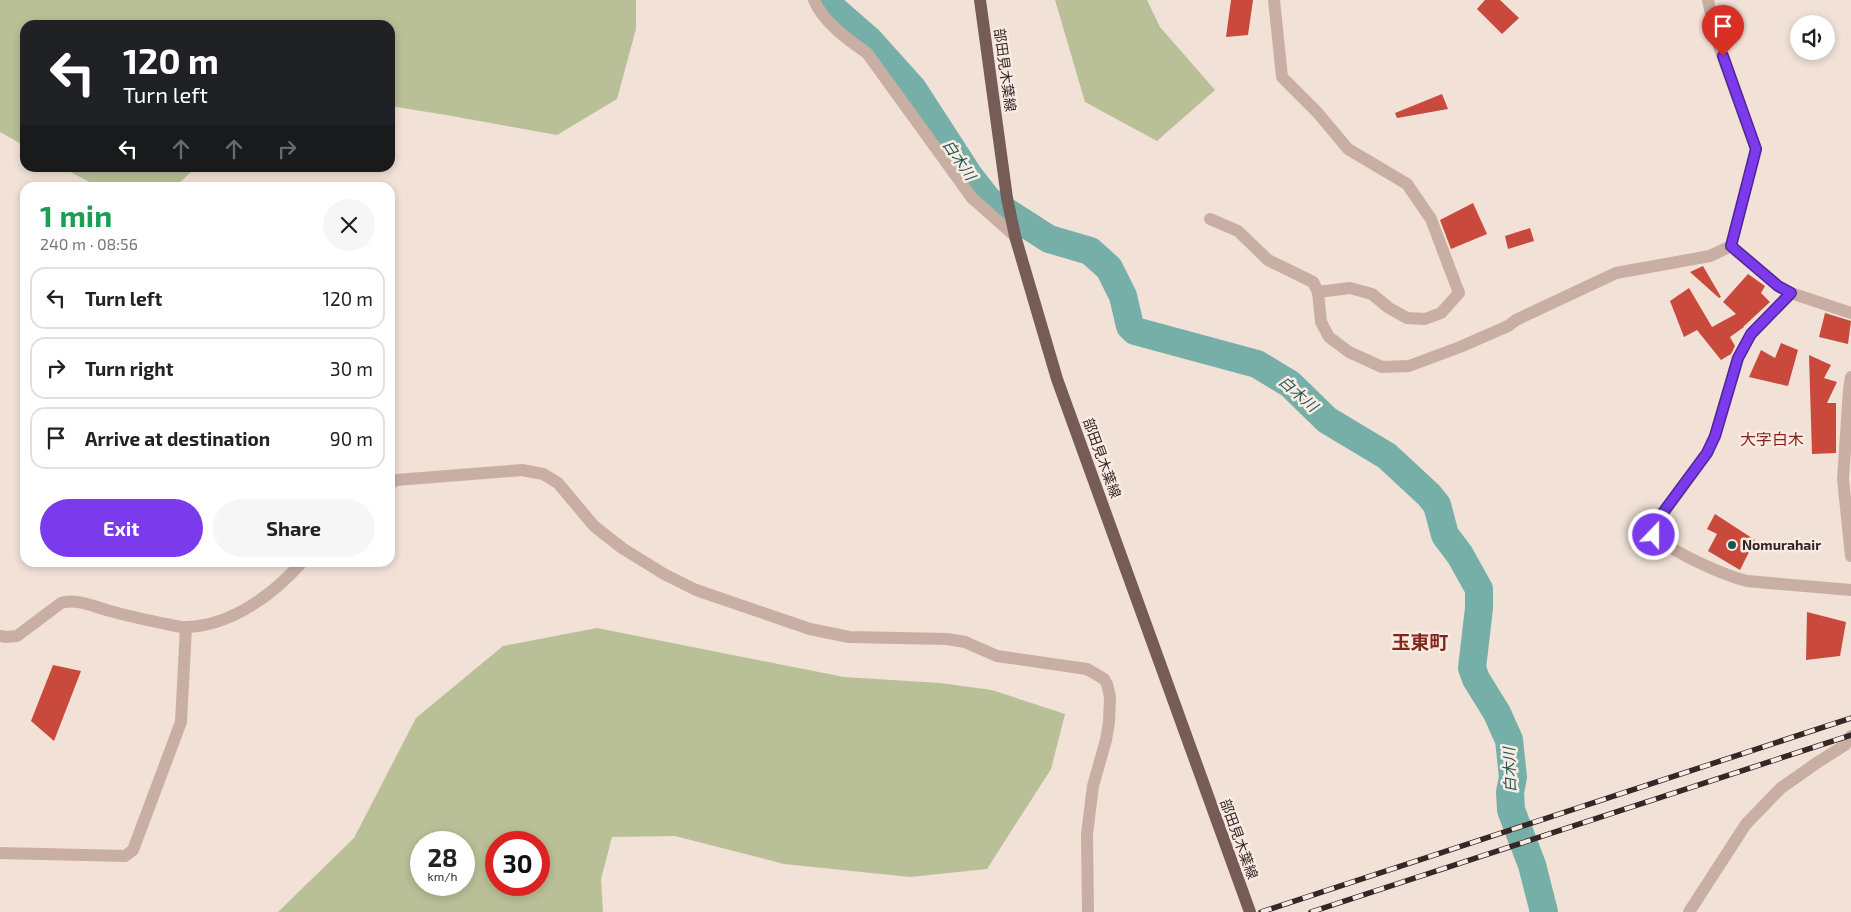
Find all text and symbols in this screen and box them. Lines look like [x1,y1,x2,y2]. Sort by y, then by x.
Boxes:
pin [1702,5,1744,56]
icon: arrive [1709,12,1737,40]
map controls [1790,15,1835,60]
button: sound [1790,15,1835,60]
street label: 部田見木葉線 [991,27,1020,113]
text: 120 m [123,39,219,81]
icon: left [40,40,105,105]
text: Turn left [123,81,208,107]
icon: left [114,135,142,163]
icon: ahead [167,135,195,163]
icon: ahead [220,135,248,163]
icon: right [273,135,301,163]
water label: 白木川 [940,136,981,185]
text: 1 min [40,197,112,233]
button: close [323,199,375,251]
text: 240 m · 08:56 [40,234,138,253]
icon: left [42,284,70,312]
text: Turn left [85,287,162,310]
text: 120 m [322,287,373,310]
icon: right [42,354,70,382]
text: Turn right [85,357,173,380]
text: 30 m [330,357,373,380]
water label: 白木川 [1276,372,1323,416]
street label: 部田見木葉線 [1080,415,1125,500]
icon: arrive [42,424,70,452]
text: Arrive at destination [85,427,270,450]
text: 90 m [330,427,373,450]
district label: 大字白木 [1740,429,1804,448]
button: Exit [40,499,203,557]
button: Share [213,499,375,557]
position arrow [1627,508,1679,560]
place label: Nomurahair [1742,536,1821,553]
marker: Nomurahair [1726,539,1738,551]
district label: 玉東町 [1391,630,1449,653]
water label: 白木川 [1499,745,1519,793]
street label: 部田見木葉線 [1217,796,1262,881]
speed limit sign: 30 [485,831,550,896]
text: 28 [427,842,458,872]
text: km/h [428,869,457,883]

